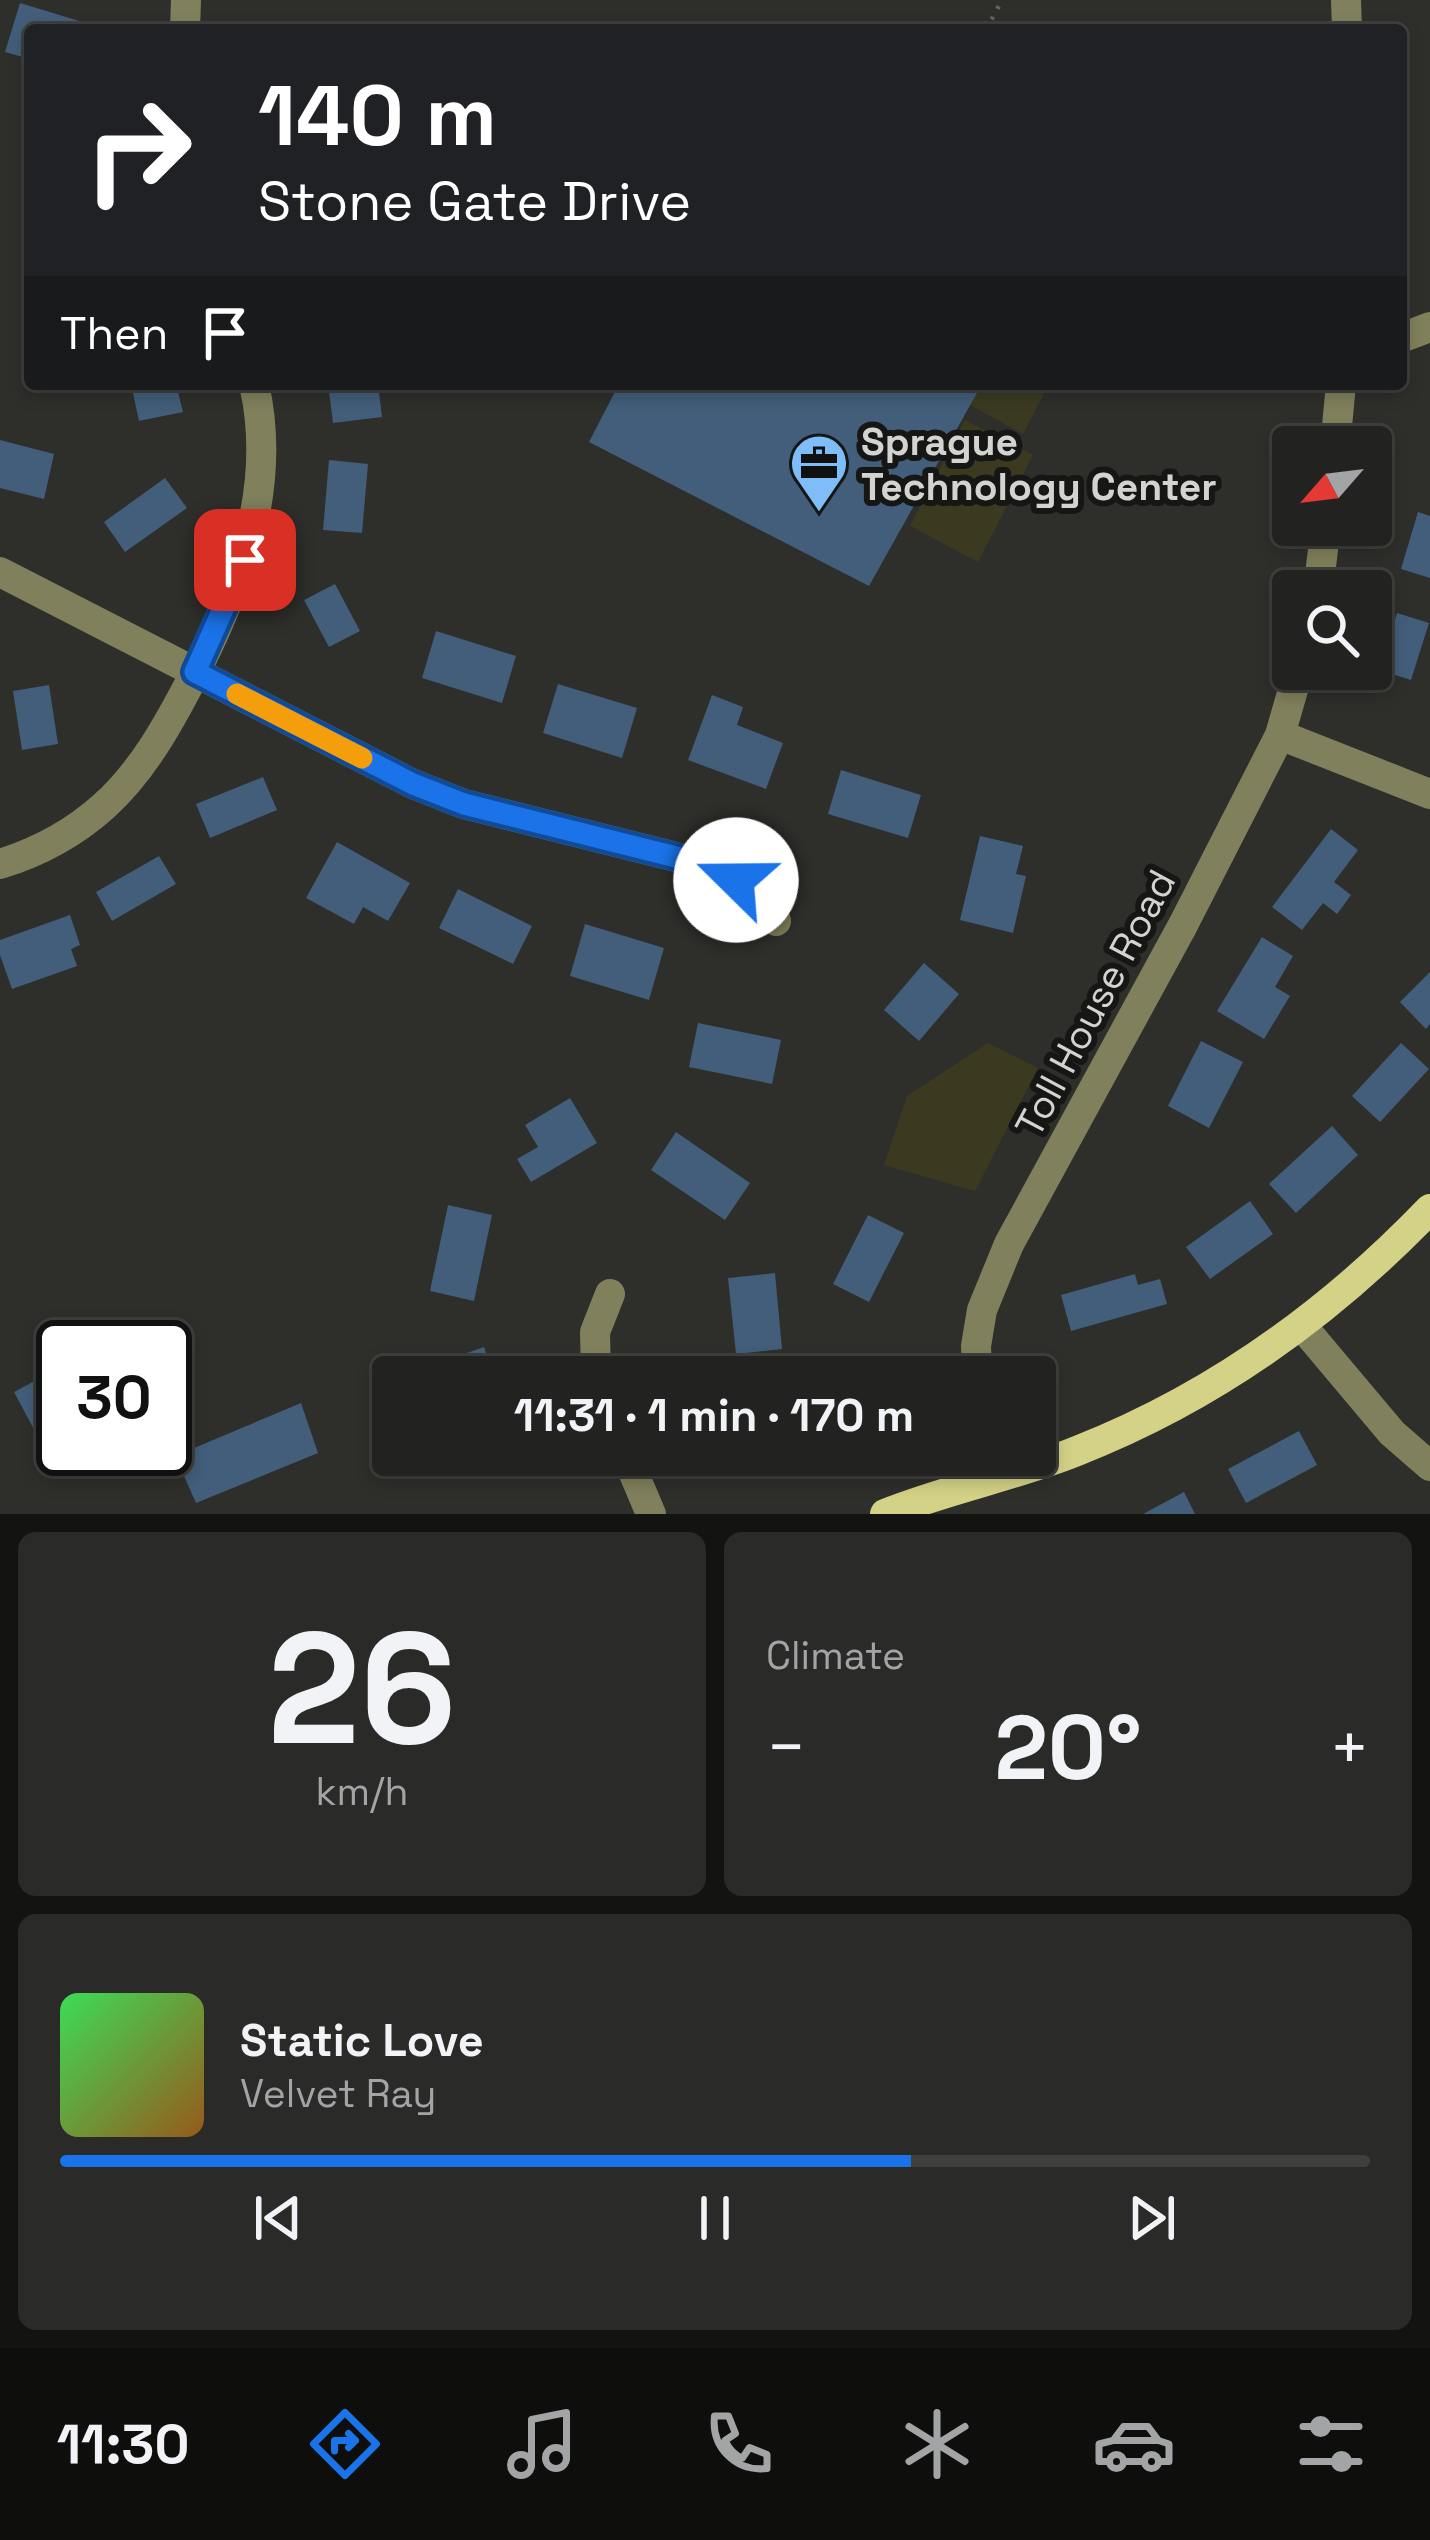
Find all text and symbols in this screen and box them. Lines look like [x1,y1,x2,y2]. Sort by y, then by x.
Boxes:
text: 140 m [258,62,497,170]
icon: right [60,72,216,228]
text: Stone Gate Drive [258,167,691,236]
icon: arrive [192,300,258,366]
text: Then [60,305,168,362]
place label: Sprague Technology Center [861,417,1217,511]
north arrow [1272,426,1392,546]
map controls [1272,426,1392,690]
office icon: Sprague Technology Center [788,432,850,514]
pin [194,509,296,611]
icon: arrive [212,527,278,593]
button: search [1272,570,1392,690]
position arrow [673,817,799,943]
street label: Toll House Road [1005,861,1186,1145]
speed limit sign: 30 [36,1320,192,1476]
text: 11:31 · 1 min · 170 m [514,1387,914,1444]
text: 26 [267,1589,457,1789]
text: Climate [766,1631,905,1680]
text: 20° [994,1690,1142,1805]
text: − [766,1705,807,1789]
text: + [1329,1705,1370,1789]
text: km/h [316,1767,408,1816]
text: Static Love [240,2012,484,2069]
text: Velvet Ray [240,2069,436,2118]
icon: previous [245,2185,311,2251]
icon: pause [682,2185,748,2251]
icon: next [1119,2185,1185,2251]
icon: directions [303,2402,387,2486]
icon: music [500,2402,584,2486]
icon: phone [697,2402,781,2486]
icon: climate [895,2402,979,2486]
icon: car [1092,2402,1176,2486]
icon: filters [1289,2402,1373,2486]
text: 11:30 [57,2410,189,2479]

